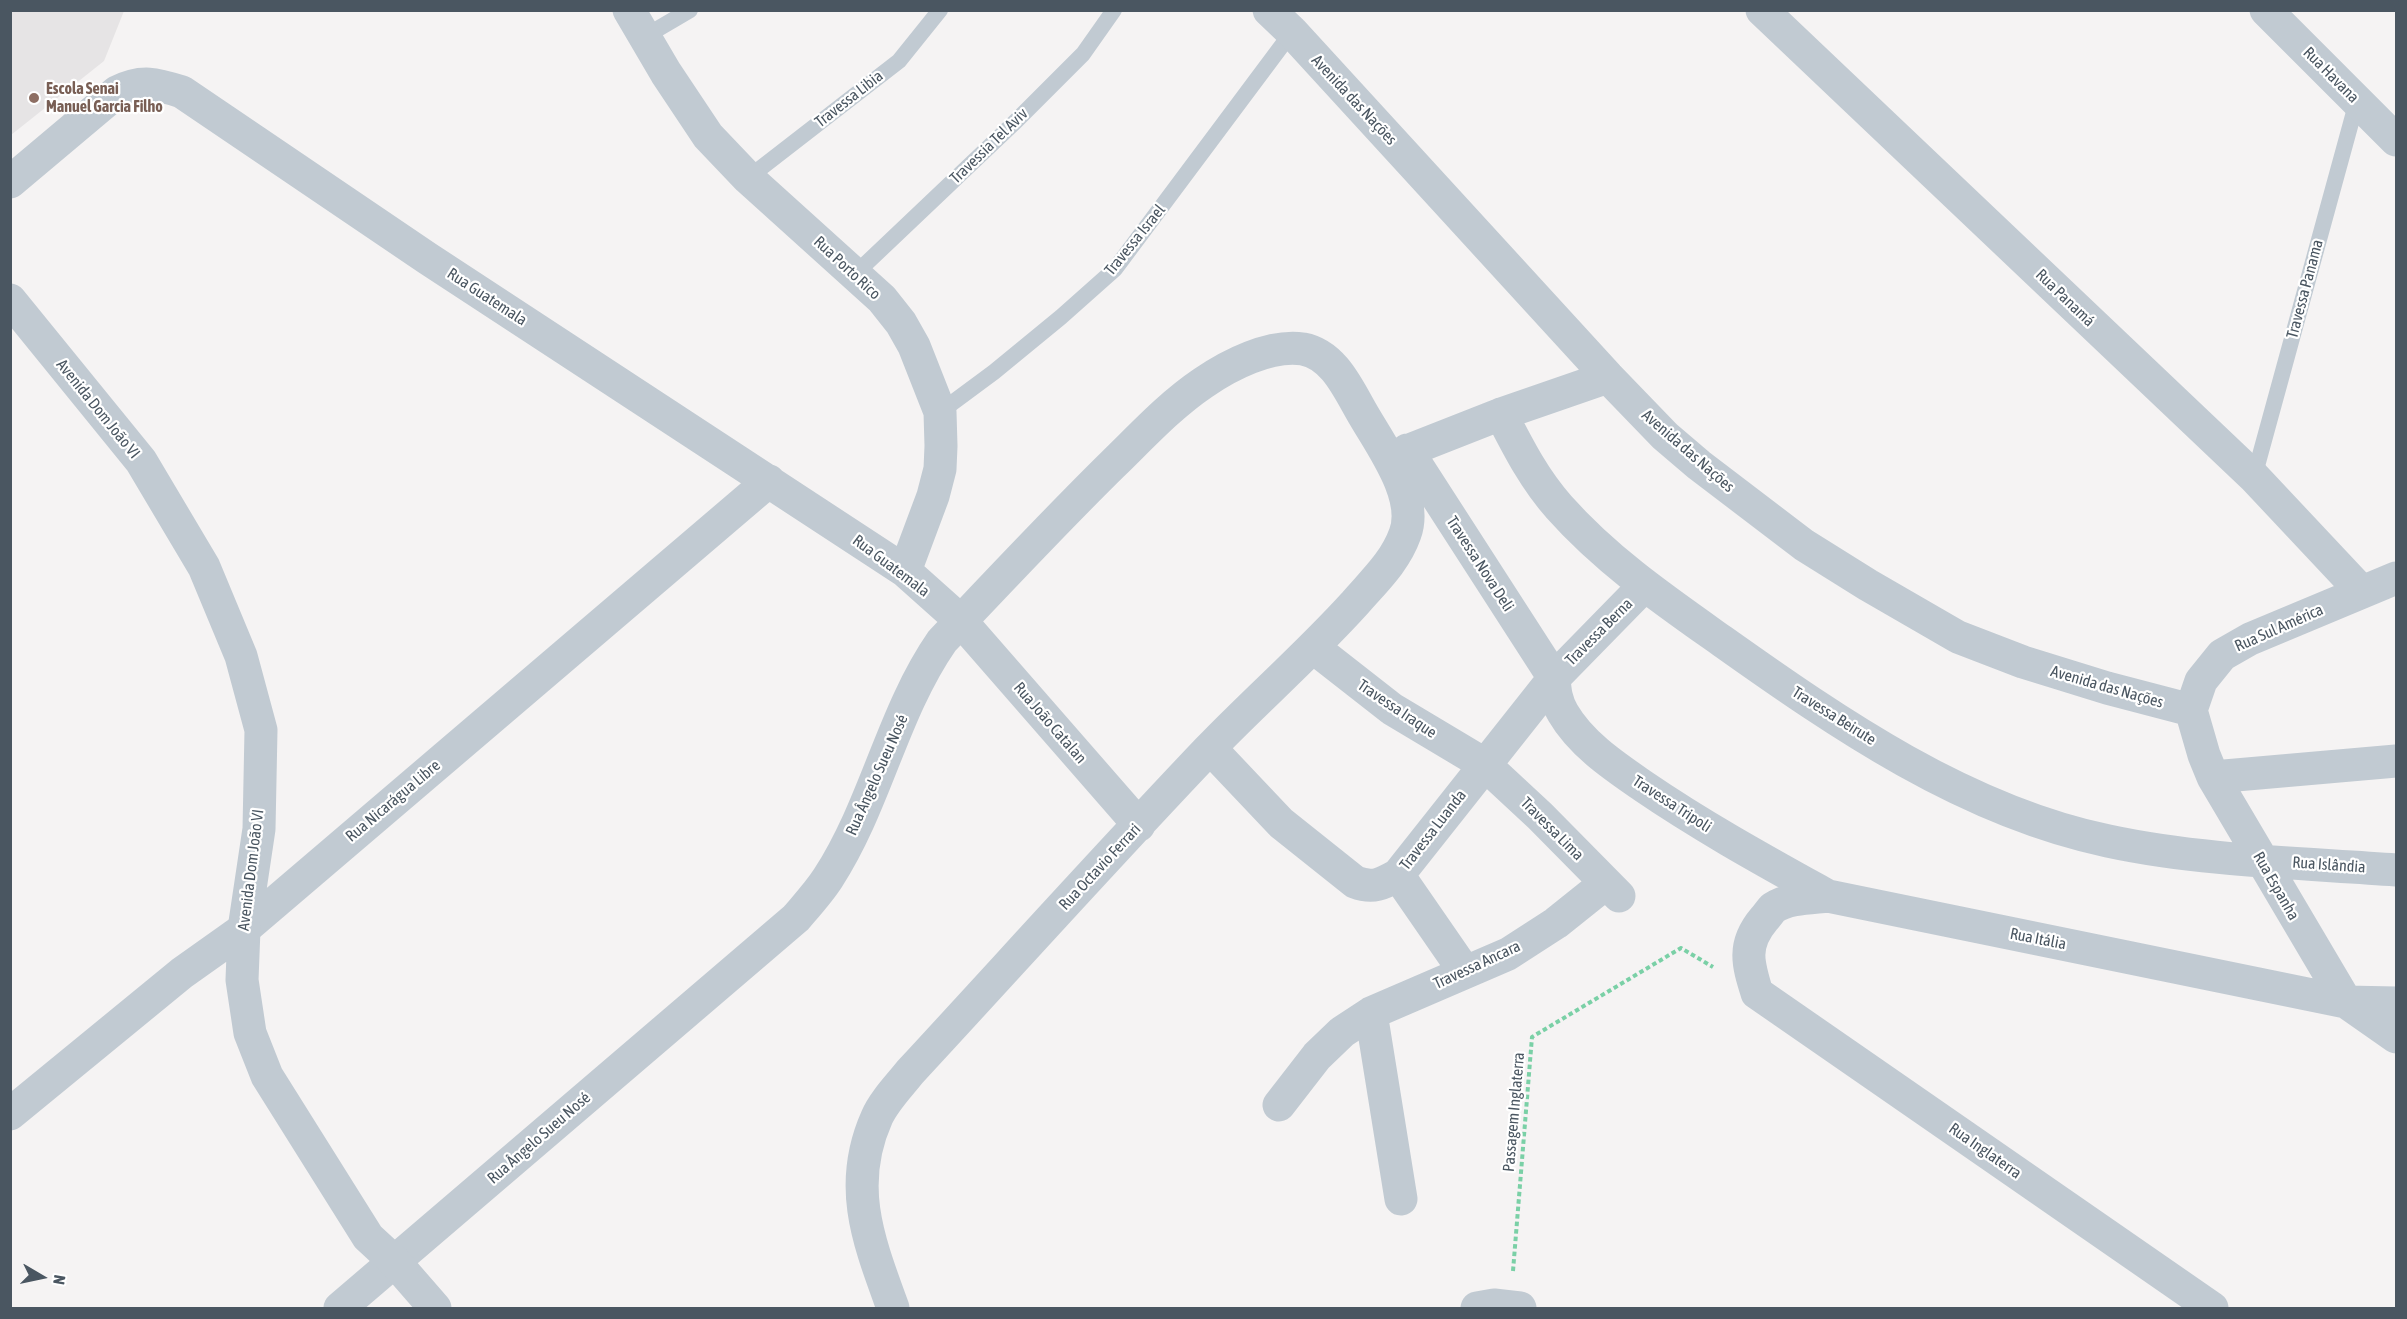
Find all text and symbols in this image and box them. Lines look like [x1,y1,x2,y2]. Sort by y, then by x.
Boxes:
street label: Rua Havana [2299,43,2363,107]
street label: Avenida das Nações [1307,51,1401,149]
street label: Travessa Libia [811,66,887,132]
place label: Escola Senai Manuel Garcia Filho [46,79,163,117]
marker: Escola Senai Manuel Garcia Filho [27,91,41,105]
street label: Travessia Tel Aviv [946,104,1032,188]
street label: Travessa Israel [1101,201,1169,279]
street label: Rua Porto Rico [810,232,884,304]
street label: Travessa Panama [2283,237,2327,341]
street label: Rua Guatemala [443,264,531,330]
street label: Rua Panamá [2032,265,2098,331]
street label: Avenida Dom João VI [52,356,144,462]
street label: Avenida das Nações [1638,406,1738,496]
street label: Travessa Nova Deli [1442,513,1518,615]
street label: Rua Guatemala [849,531,933,601]
street label: Travessa Berna [1561,594,1637,670]
street label: Rua Sul América [2232,600,2326,656]
street label: Avenida das Nações [2048,662,2166,712]
street label: Travessa Iraque [1354,676,1440,742]
street label: Rua João Catalan [1010,678,1090,768]
street label: Travessa Beirute [1789,683,1879,749]
street label: Rua Ângelo Sueu Nosé [842,712,912,838]
street label: Rua Nicarágua Libre [342,756,444,846]
street label: Travessa Tripoli [1629,771,1715,837]
street label: Travessa Luanda [1396,786,1470,874]
street label: Travessa Lima [1516,793,1588,865]
street label: Avenida Dom João VI [234,808,268,932]
street label: Rua Octavio Ferrari [1055,820,1145,914]
street label: Rua Espanha [2249,848,2303,924]
street label: Rua Islândia [2292,853,2366,877]
street label: Rua Itália [2008,924,2068,954]
street label: Travessa Ancara [1431,937,1523,993]
street label: Passagem Inglaterra [1499,1051,1529,1173]
street label: Rua Ângelo Sueu Nosé [484,1088,594,1188]
street label: Rua Inglaterra [1945,1119,2025,1183]
north arrow [12,1247,72,1307]
text: N [50,1274,69,1286]

